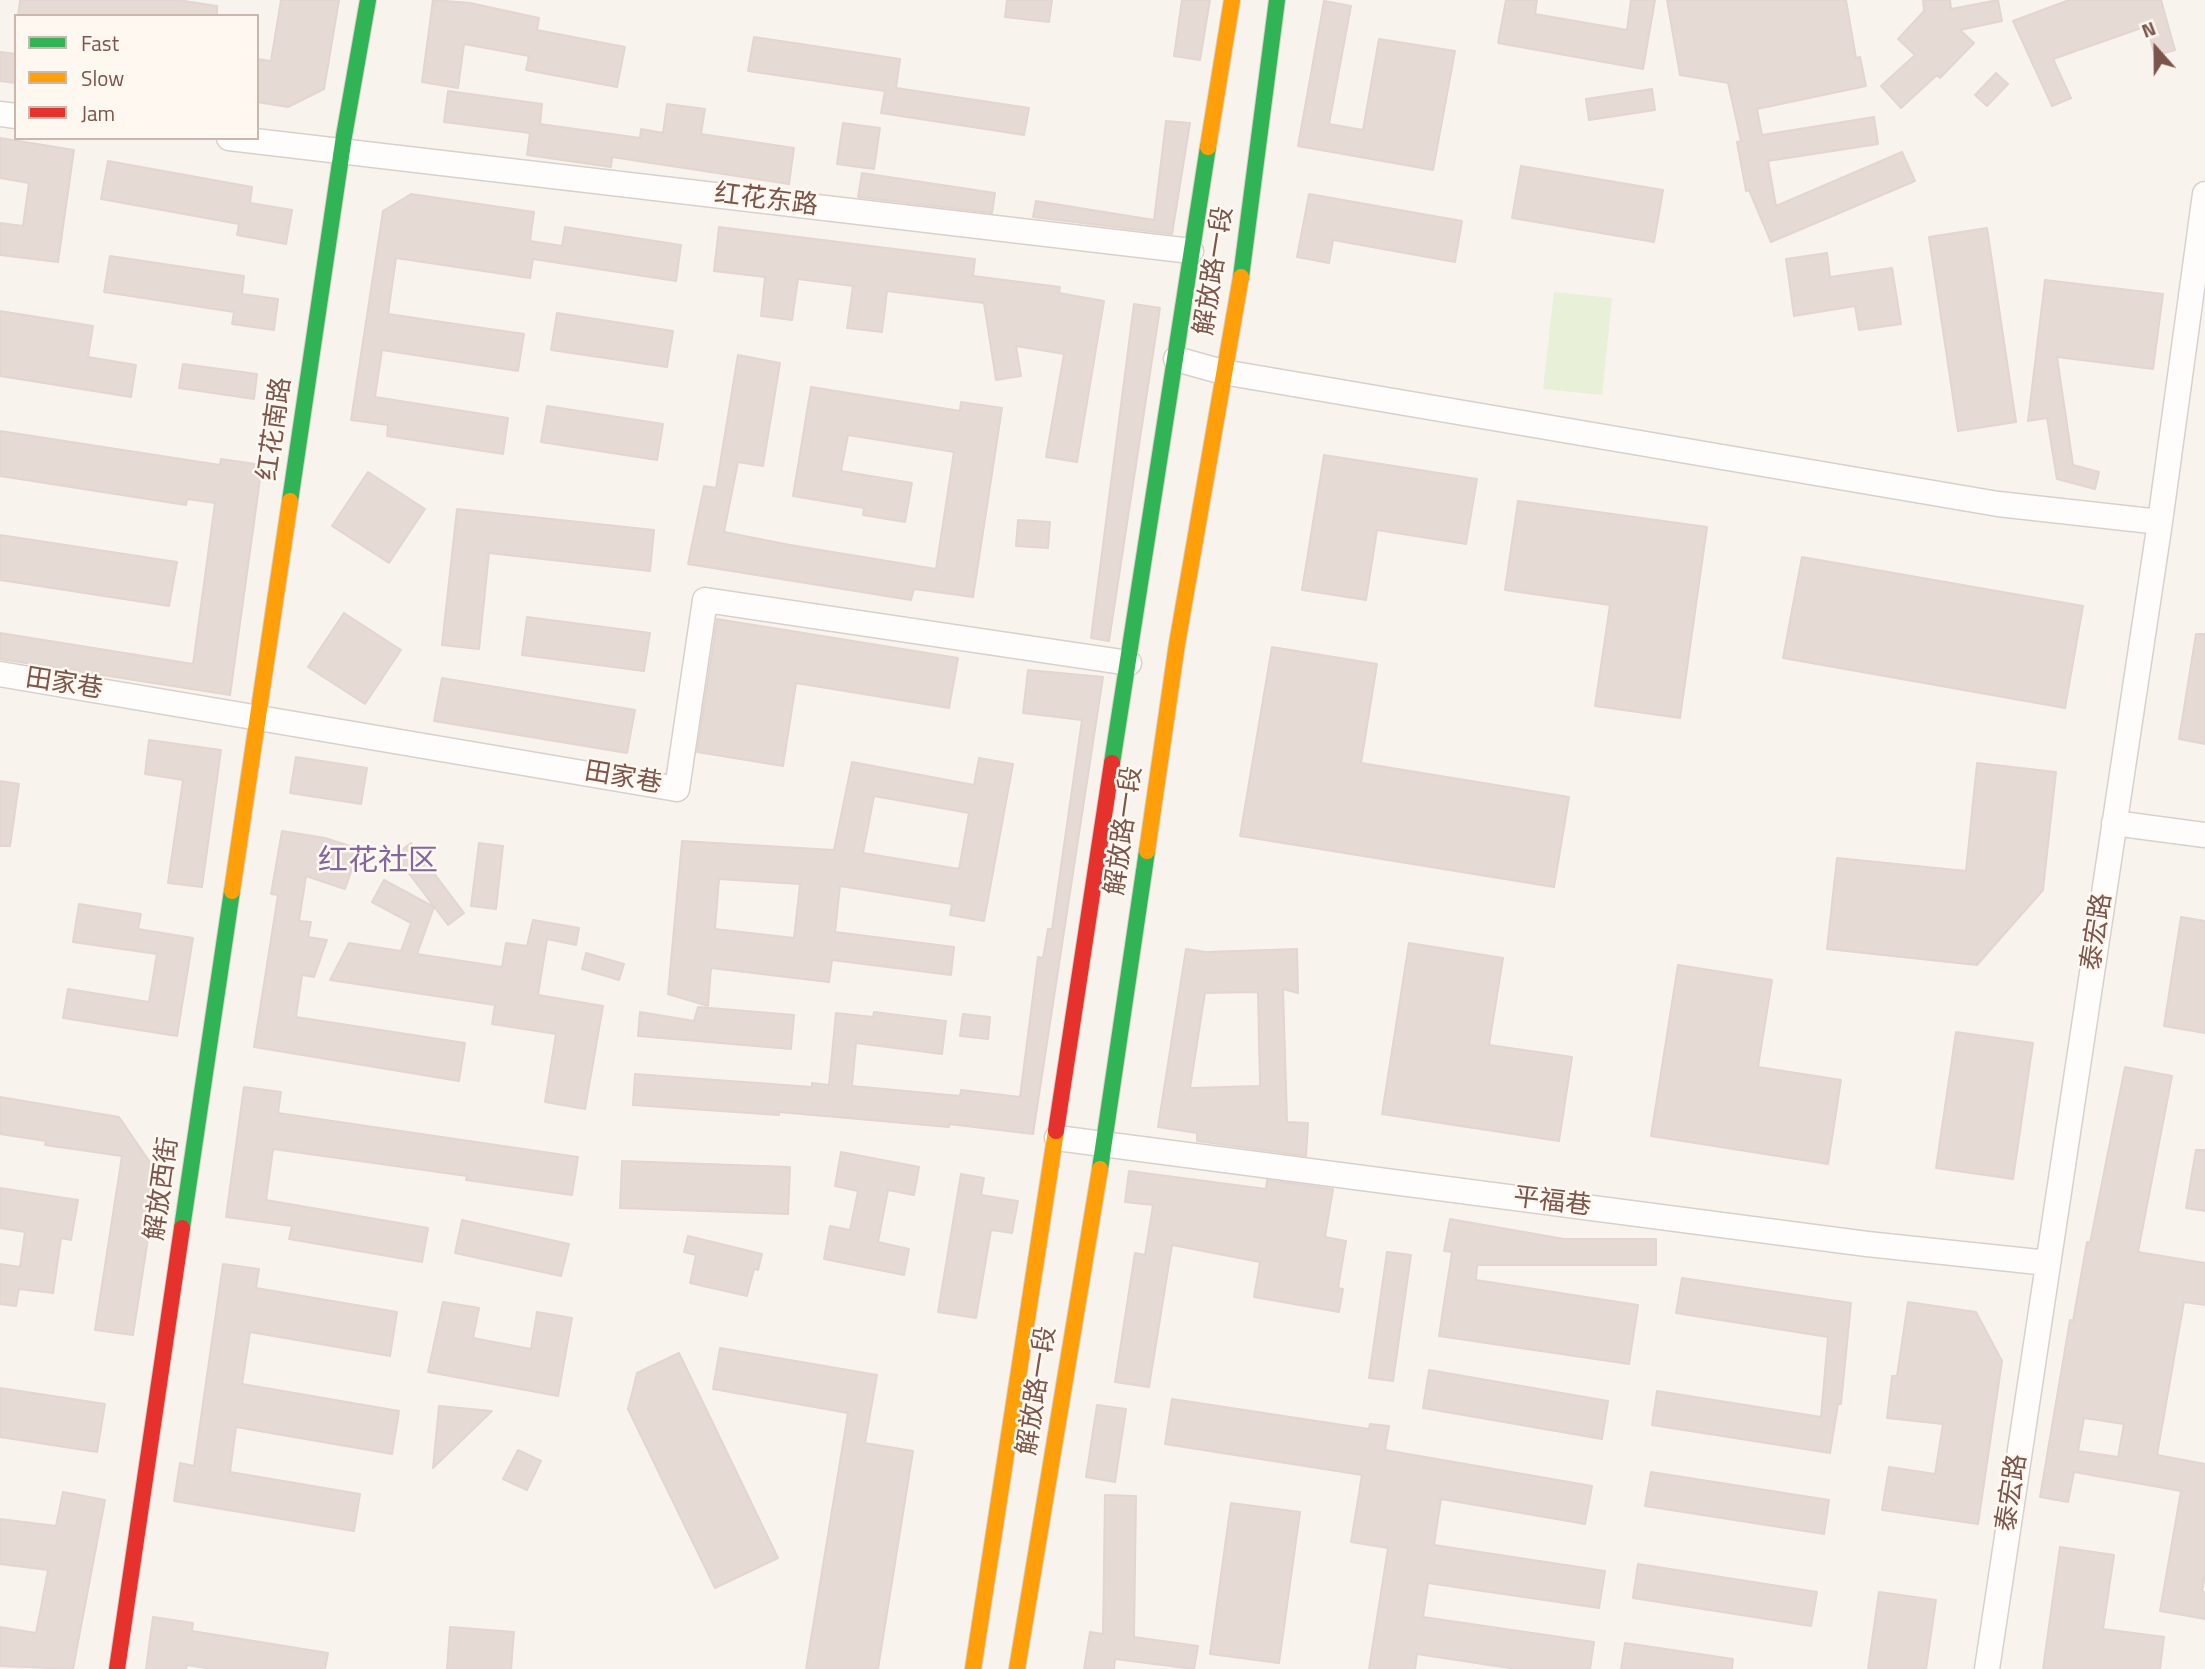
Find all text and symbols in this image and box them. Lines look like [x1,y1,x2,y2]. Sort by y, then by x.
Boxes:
text: N [2137,13,2160,45]
legend [14,14,259,140]
north arrow [2121,14,2191,84]
text: Fast [81,27,119,59]
text: Slow [81,62,124,94]
text: Jam [81,97,115,129]
street label: 红花东路 [712,179,820,223]
street label: 解放路一段 [1189,204,1241,338]
street label: 红花南路 [253,375,299,483]
street label: 田家巷 [23,663,105,707]
street label: 田家巷 [582,757,664,801]
street label: 解放路一段 [1101,764,1149,898]
district label: 红花社区 [318,845,438,881]
street label: 泰宏路 [2076,891,2120,973]
street label: 解放西街 [140,1135,186,1243]
street label: 平福巷 [1511,1183,1593,1223]
street label: 解放路一段 [1012,1324,1064,1458]
street label: 泰宏路 [1991,1452,2035,1534]

